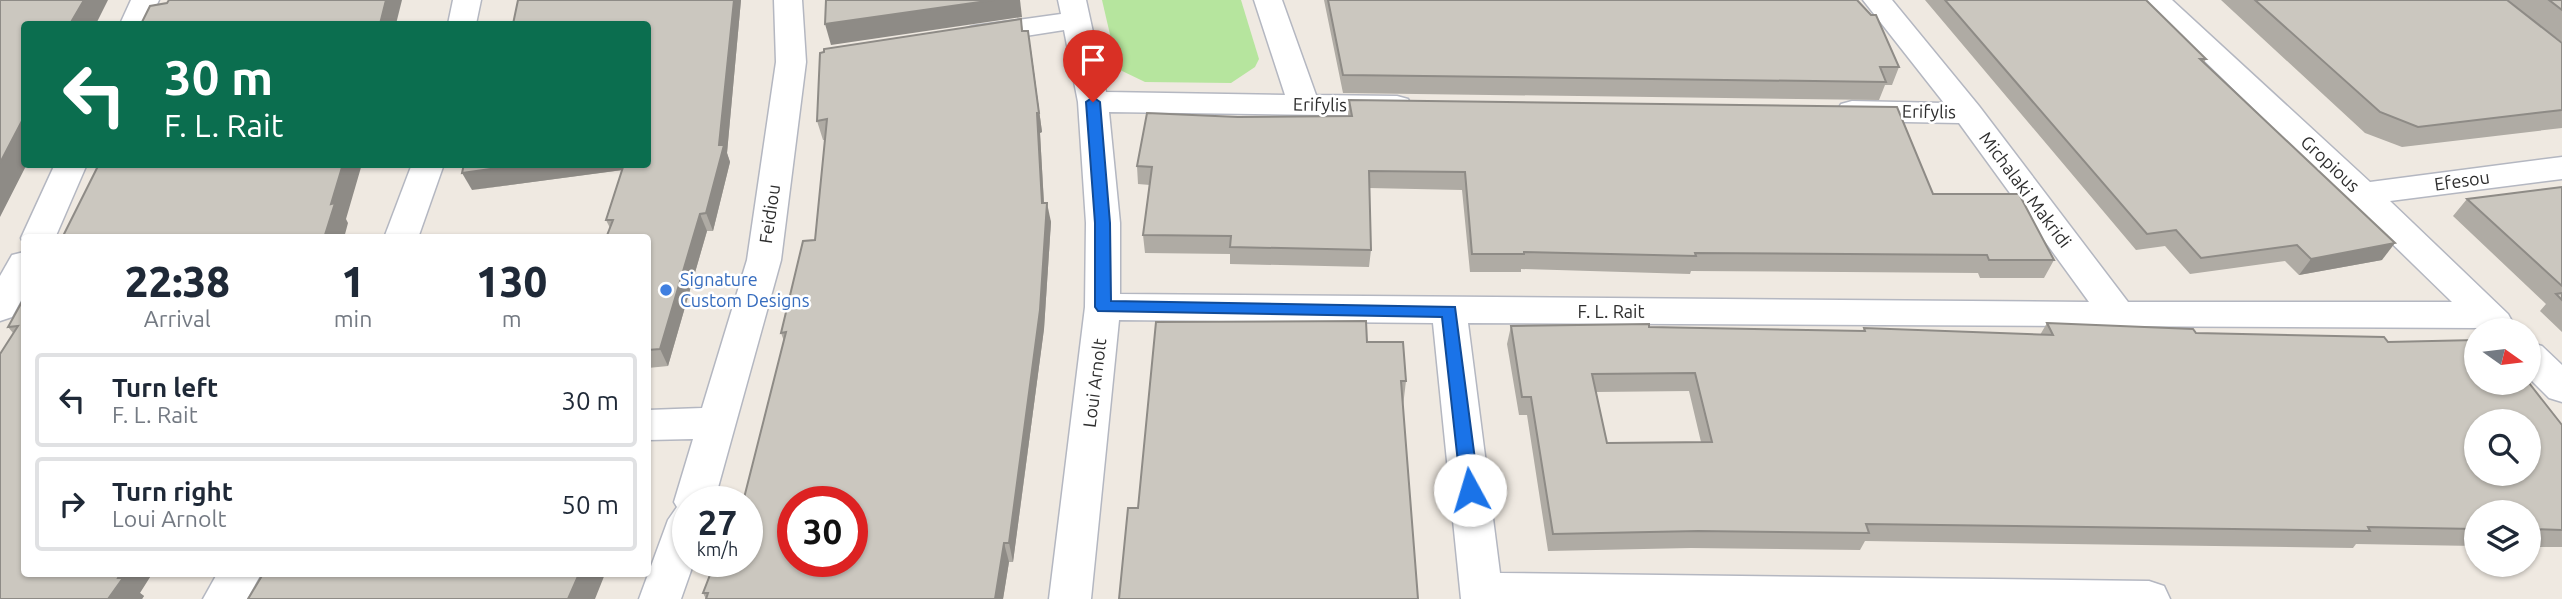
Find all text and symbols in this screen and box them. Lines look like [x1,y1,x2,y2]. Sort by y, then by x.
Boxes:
pin [1063,30,1123,102]
icon: arrive [1074,41,1112,79]
icon: left [49,49,140,140]
text: 30 m [164,49,273,104]
street label: Erifylis [1293,94,1347,114]
street label: Erifylis [1902,101,1956,121]
text: F. L. Rait [164,107,283,143]
street label: Michalaki Makridi [1976,128,2076,251]
street label: Gropious [2297,131,2364,196]
street label: Efesou [2433,166,2491,194]
street label: Feidiou [755,183,783,245]
text: 22:38 [125,258,230,305]
text: 1 [341,258,365,305]
text: 130 [476,258,547,305]
place label: Signature Custom Designs [680,269,810,310]
marker: Signature Custom Designs [658,282,674,298]
street label: F. L. Rait [1577,301,1645,321]
text: Arrival [144,306,211,331]
text: min [334,306,372,331]
text: m [502,306,522,331]
north arrow [2464,318,2541,396]
map controls [2464,318,2541,577]
street label: Loui Arnolt [1079,337,1109,429]
text: Turn left [112,373,218,402]
icon: left [53,381,91,419]
text: 30 m [561,386,619,415]
text: F. L. Rait [112,402,198,427]
button: search [2464,409,2541,486]
position arrow [1433,453,1507,527]
text: Turn right [112,477,233,506]
icon: right [53,485,91,523]
speed limit sign: 30 [777,486,868,577]
text: 50 m [561,490,619,519]
button: layers [2464,500,2541,577]
text: 27 [698,502,737,542]
text: Loui Arnolt [112,506,226,531]
text: km/h [697,539,738,559]

